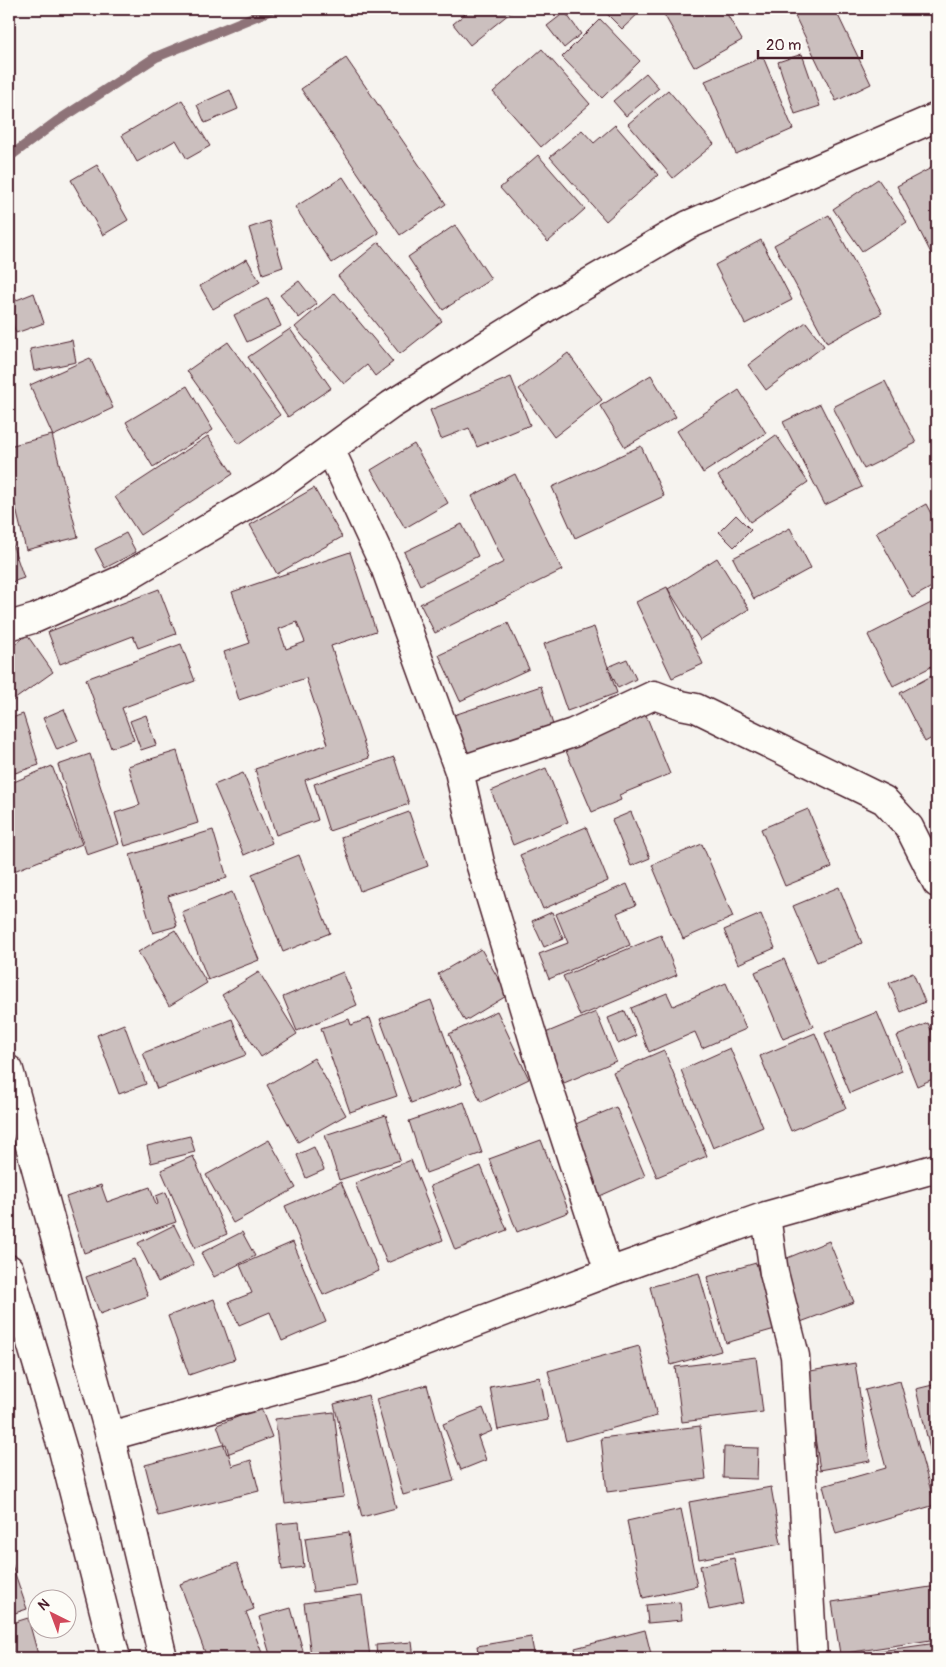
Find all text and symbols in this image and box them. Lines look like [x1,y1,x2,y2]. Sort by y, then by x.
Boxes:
scale bar [758,28,862,60]
text: 20 m [766,36,801,55]
north arrow [28,1590,78,1640]
text: N [34,1595,53,1614]

